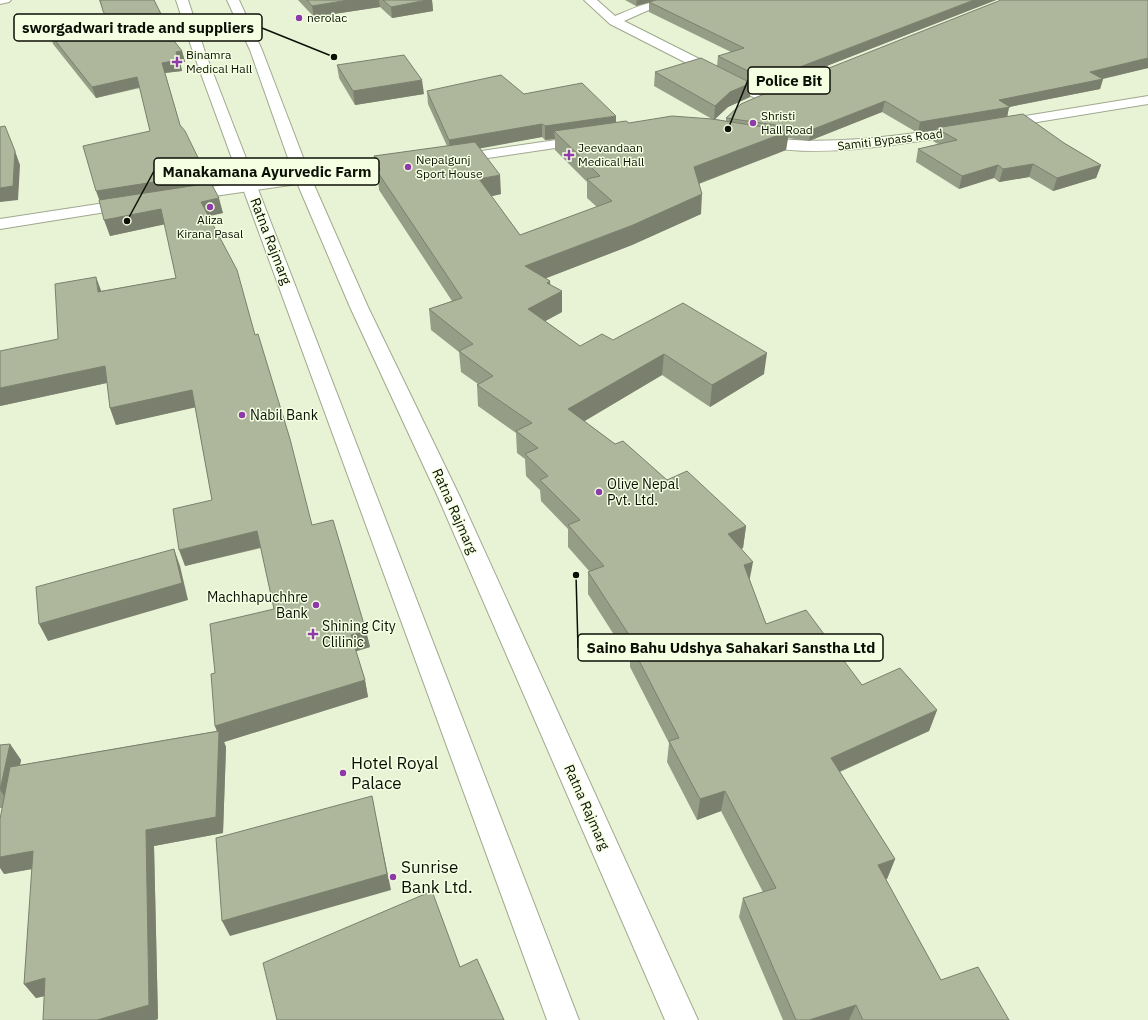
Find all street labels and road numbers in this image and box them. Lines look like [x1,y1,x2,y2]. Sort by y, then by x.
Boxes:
street label: Samiti Bypass Road [836,126,943,153]
street label: Ratna Rajmarg [246,195,296,288]
street label: Ratna Rajmarg [428,465,482,557]
street label: Ratna Rajmarg [560,761,614,853]

